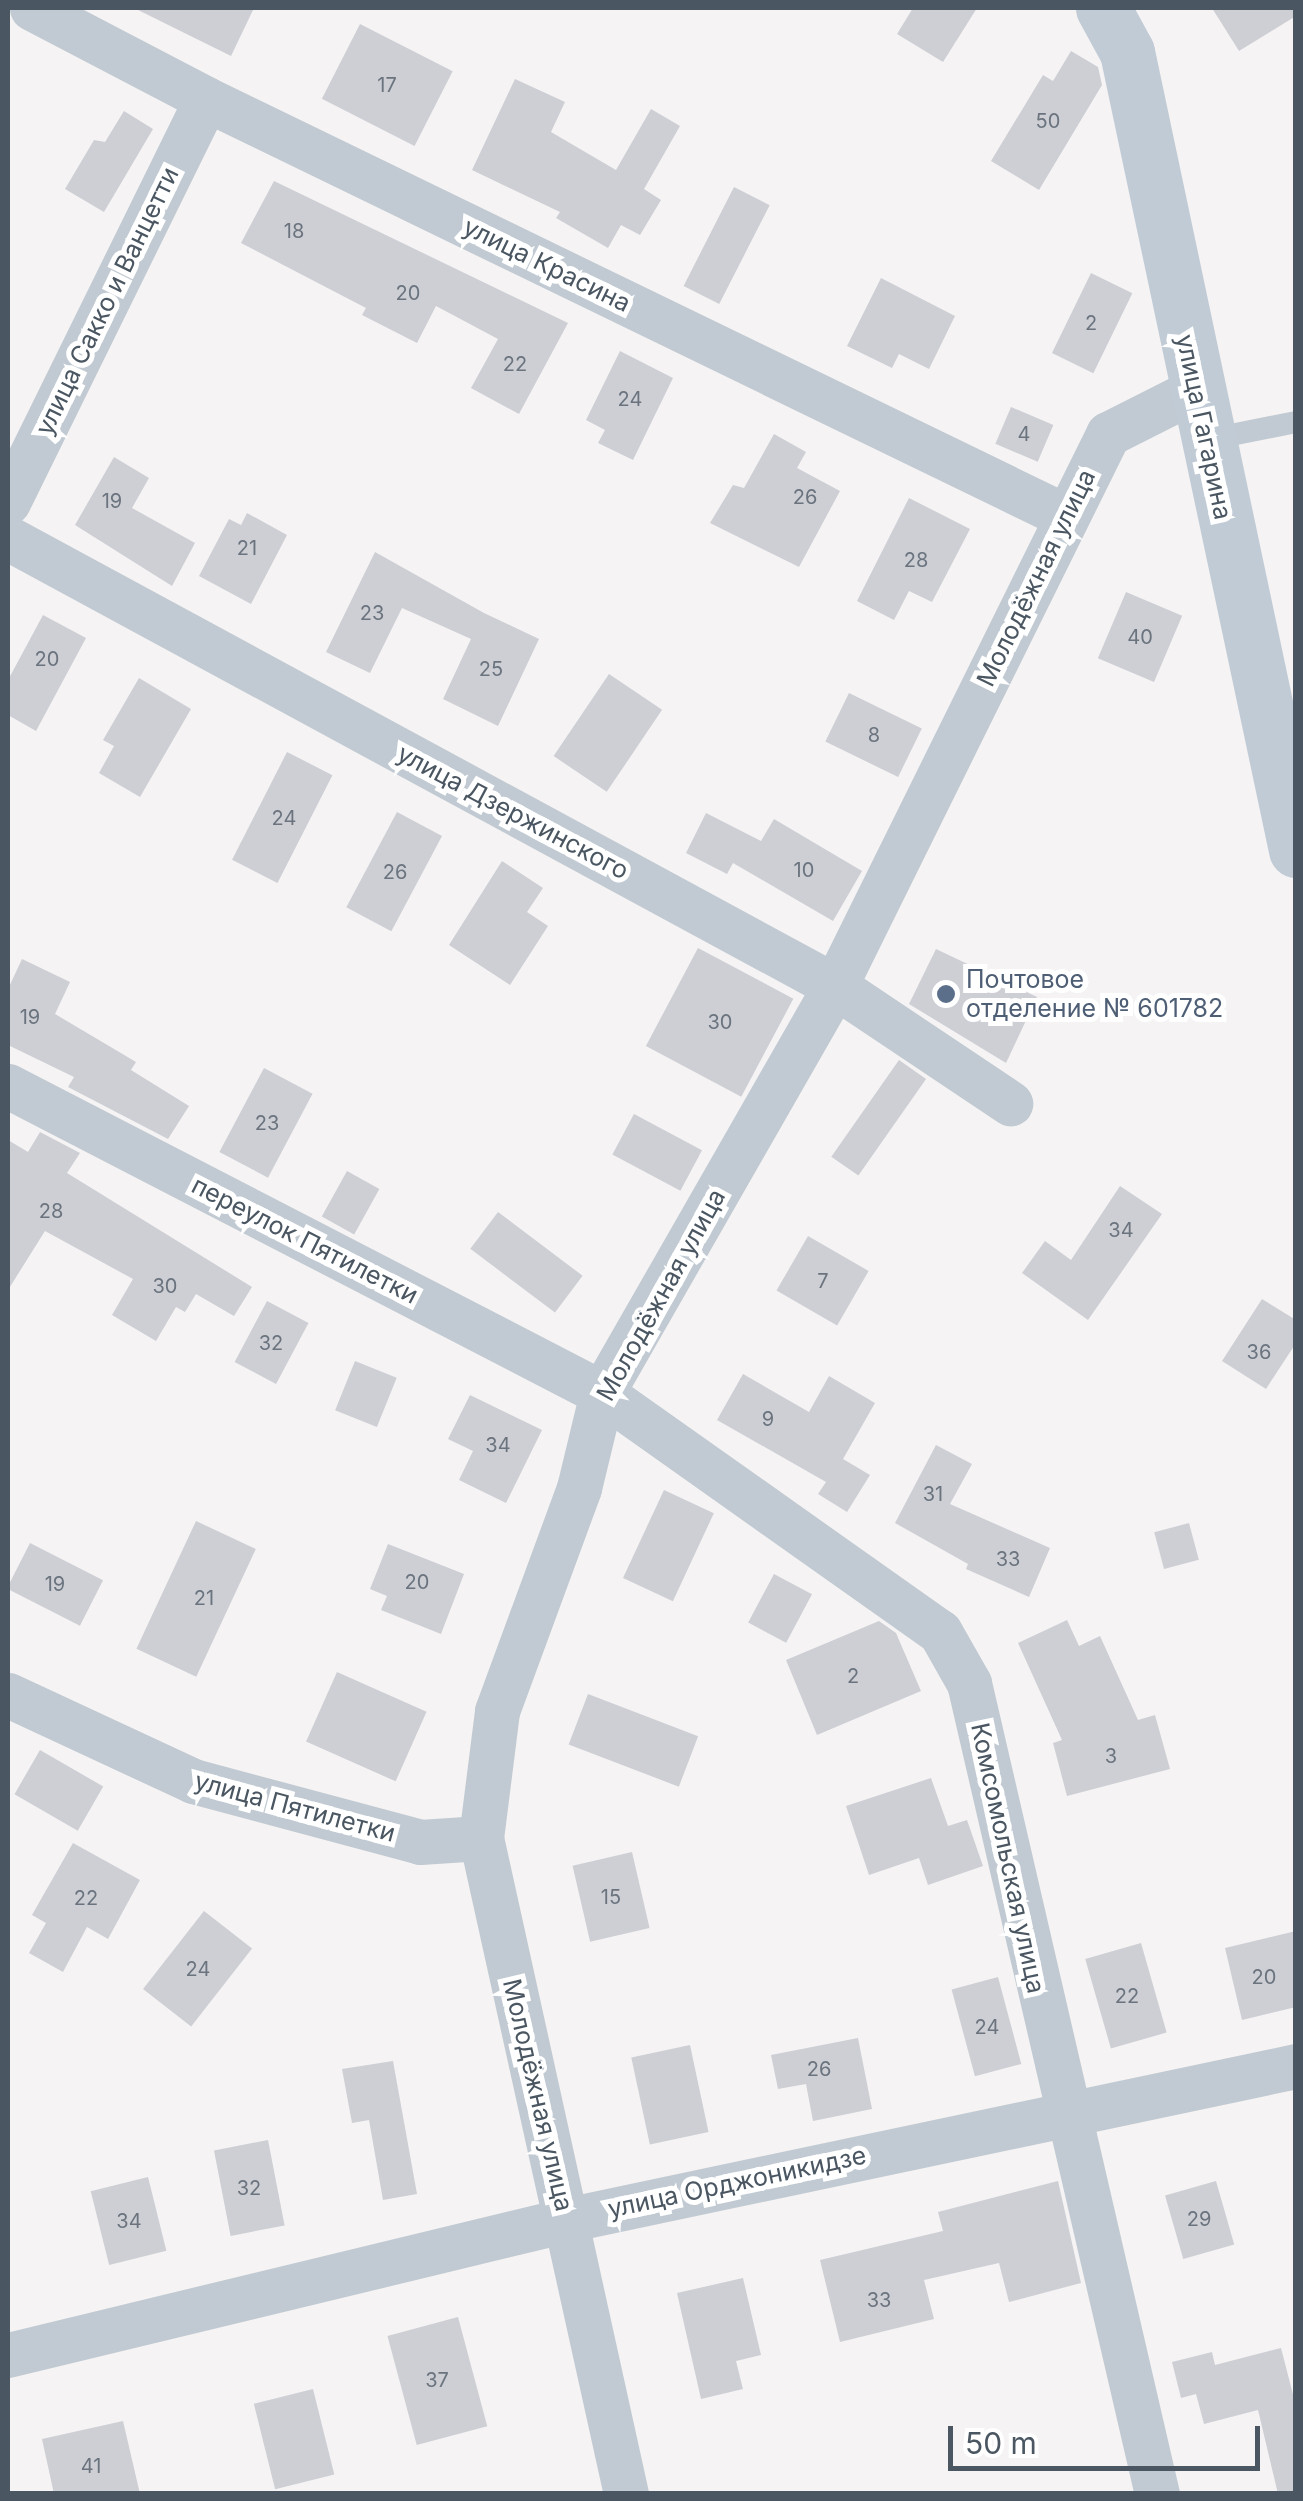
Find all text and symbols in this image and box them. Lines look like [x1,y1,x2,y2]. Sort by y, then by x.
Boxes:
house number: 17 [377,73,397,97]
house number: 50 [1036,109,1060,133]
street label: улица Сакко и Ванцетти [29,162,185,440]
street label: улица Красина [458,212,636,318]
house number: 18 [284,219,304,243]
house number: 20 [396,281,420,305]
house number: 2 [1085,311,1097,335]
street label: улица Гагарина [1170,332,1238,522]
house number: 22 [503,352,527,376]
house number: 24 [618,387,642,411]
house number: 4 [1018,422,1030,446]
street label: Молодёжная улица [970,465,1102,691]
house number: 26 [793,485,817,509]
house number: 19 [102,489,122,513]
house number: 21 [237,536,257,560]
house number: 28 [904,548,928,572]
house number: 23 [360,601,384,625]
house number: 40 [1127,625,1153,649]
house number: 20 [35,647,59,671]
house number: 25 [479,657,503,681]
house number: 8 [868,723,880,747]
street label: улица Дзержинского [392,738,634,886]
house number: 24 [272,806,296,830]
house number: 10 [794,858,814,882]
house number: 26 [383,860,407,884]
place label: Почтовое отделение № 601782 [966,965,1223,1024]
marker: Почтовое отделение № 601782 [935,983,957,1005]
house number: 19 [20,1005,40,1029]
house number: 30 [708,1010,732,1034]
house number: 23 [255,1111,279,1135]
street label: переулок Пятилетки [187,1170,423,1310]
street label: Молодёжная улица [590,1184,732,1406]
house number: 28 [39,1199,63,1223]
house number: 34 [1108,1218,1134,1242]
house number: 7 [817,1269,829,1293]
house number: 30 [153,1274,177,1298]
house number: 32 [259,1331,283,1355]
house number: 36 [1247,1340,1271,1364]
house number: 9 [762,1407,774,1431]
house number: 34 [485,1433,511,1457]
house number: 31 [923,1482,943,1506]
house number: 33 [996,1547,1020,1571]
house number: 20 [405,1570,429,1594]
house number: 19 [45,1572,65,1596]
house number: 21 [194,1586,214,1610]
house number: 2 [847,1664,859,1688]
street label: Комсомольская улица [965,1720,1051,1996]
house number: 3 [1105,1744,1117,1768]
street label: улица Пятилетки [191,1766,399,1848]
house number: 15 [601,1885,621,1909]
house number: 22 [74,1886,98,1910]
house number: 24 [186,1957,210,1981]
house number: 20 [1252,1965,1276,1989]
street label: Молодёжная улица [497,1976,579,2214]
house number: 22 [1115,1984,1139,2008]
house number: 24 [975,2015,999,2039]
house number: 26 [807,2057,831,2081]
street label: улица Орджоникидзе [605,2140,869,2224]
house number: 32 [237,2176,261,2200]
house number: 29 [1187,2207,1211,2231]
house number: 34 [116,2209,142,2233]
house number: 33 [867,2288,891,2312]
house number: 37 [425,2368,449,2392]
scale bar [953,2406,1266,2468]
text: 50 m [965,2425,1037,2461]
house number: 41 [81,2454,101,2478]

